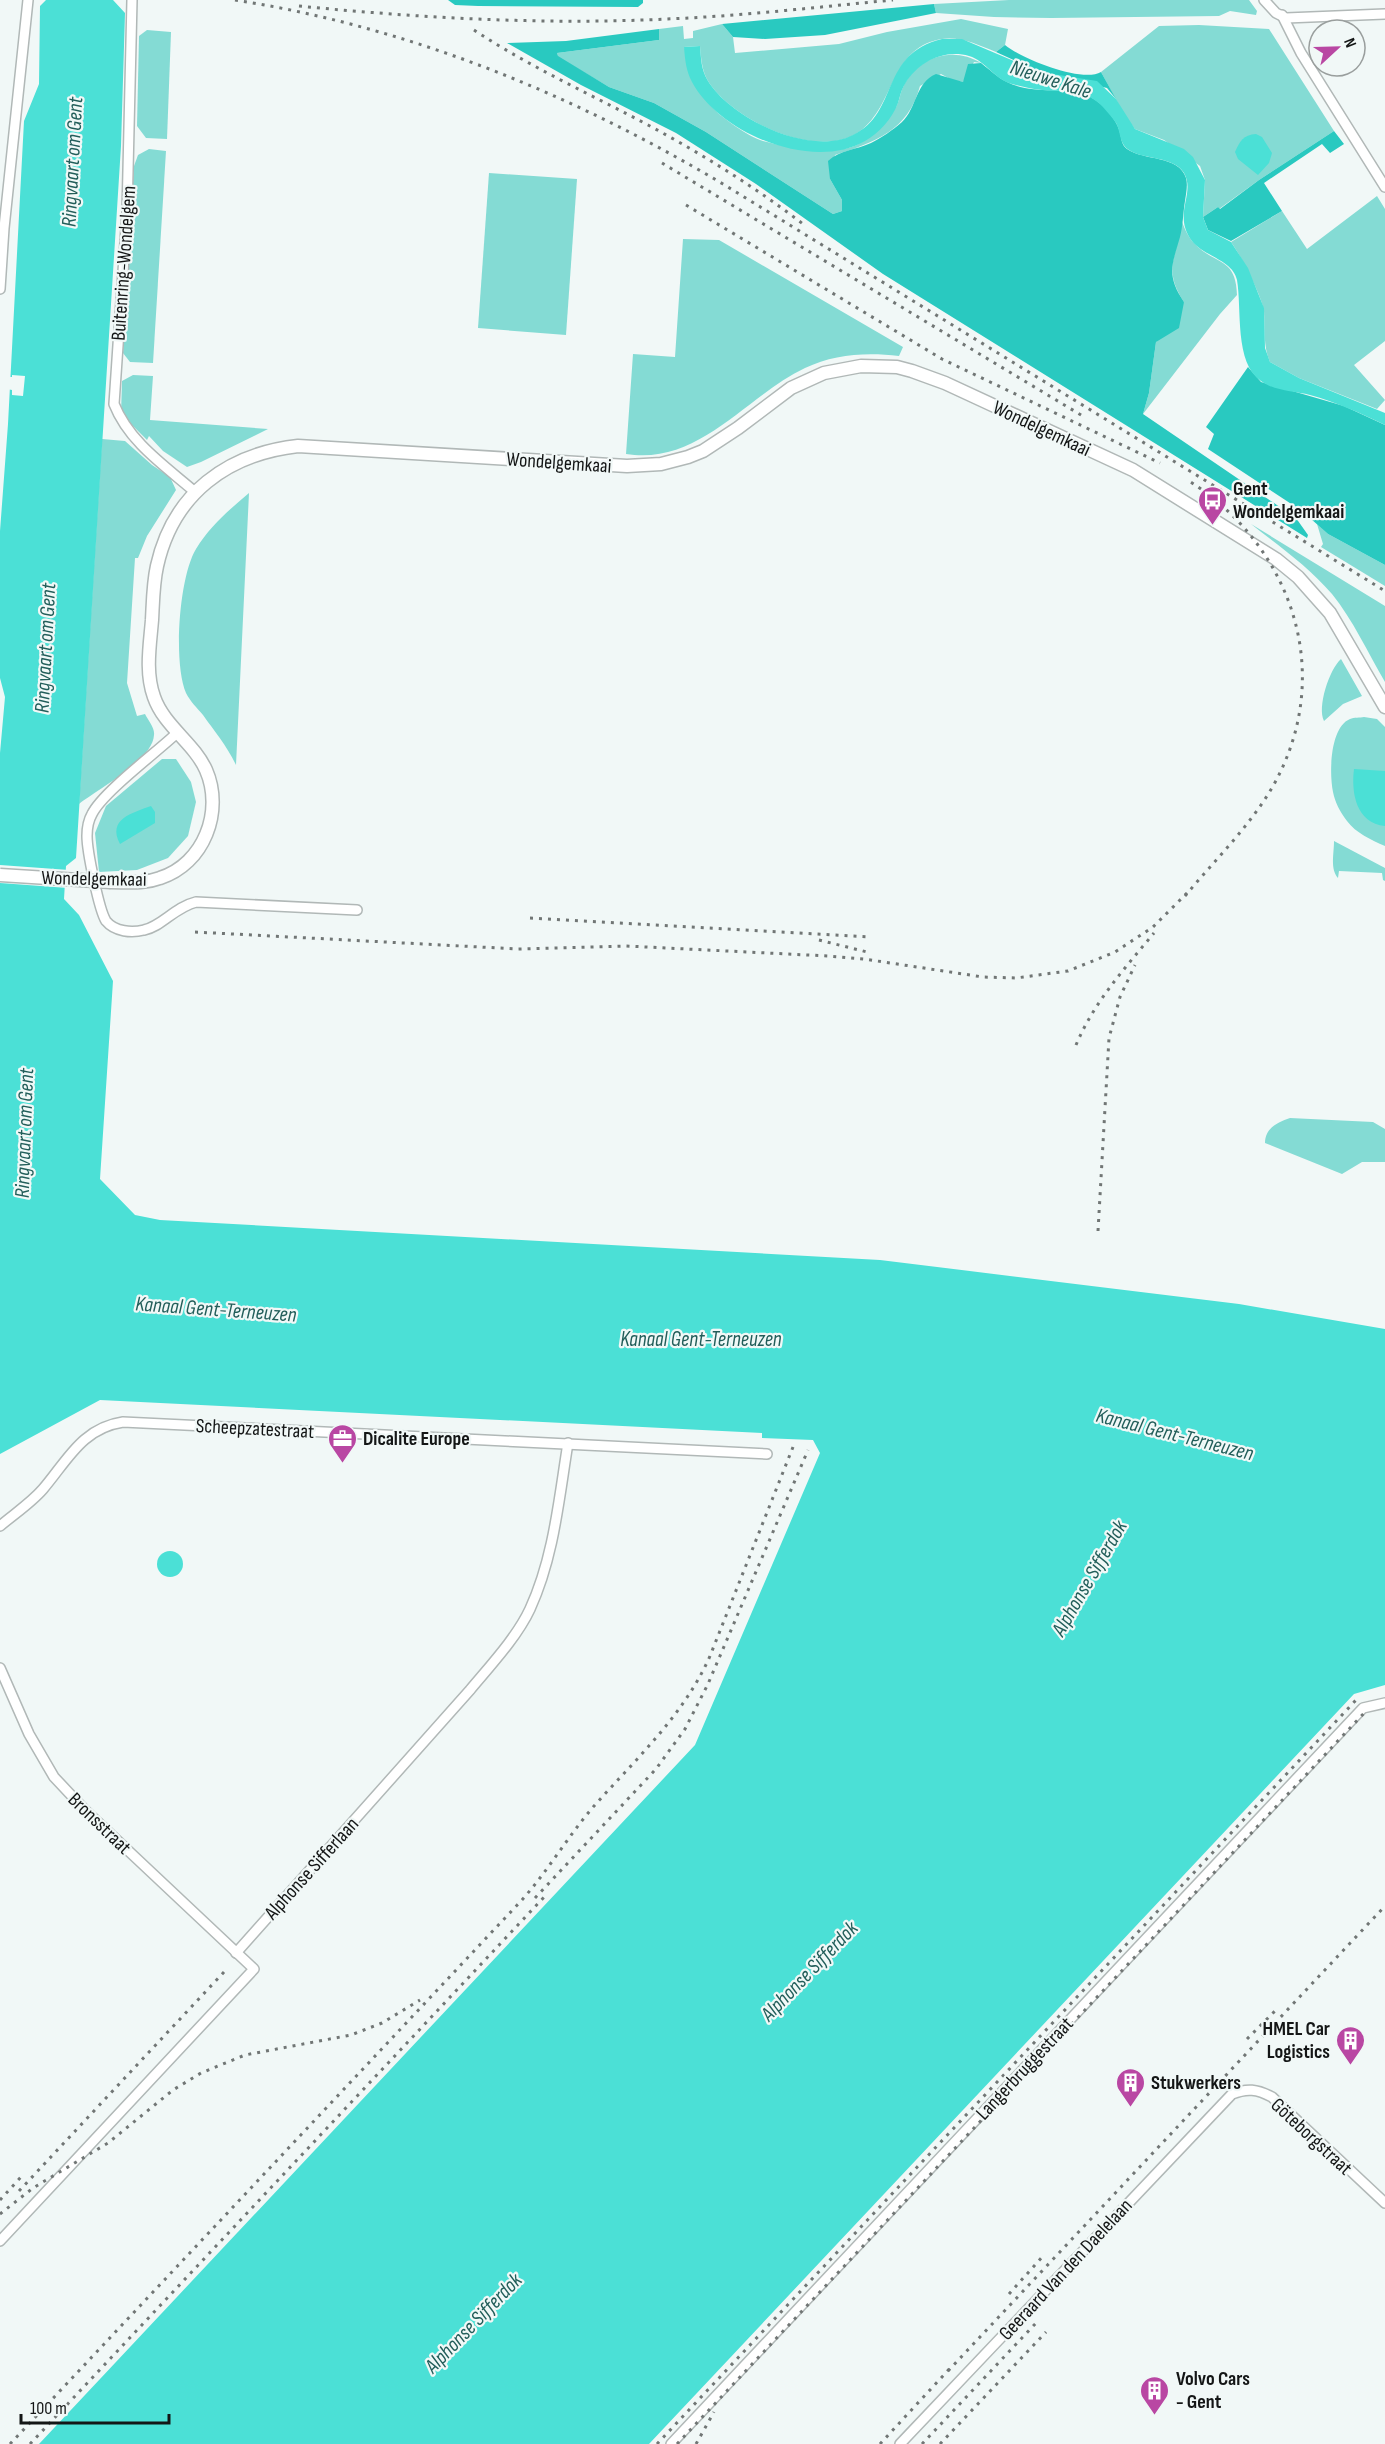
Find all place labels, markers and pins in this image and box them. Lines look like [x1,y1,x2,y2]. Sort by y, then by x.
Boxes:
place label: Gent Wondelgemkaai [1233,477,1344,524]
bus stop icon: Gent Wondelgemkaai [1196,484,1228,526]
office icon: Dicalite Europe [326,1422,358,1464]
place label: Dicalite Europe [363,1427,470,1451]
place label: HMEL Car Logistics [1263,2017,1330,2064]
building icon: HMEL Car Logistics [1335,2024,1367,2066]
building icon: Stukwerkers [1114,2066,1146,2108]
place label: Stukwerkers [1151,2071,1241,2095]
place label: Volvo Cars - Gent [1176,2367,1250,2414]
building icon: Volvo Cars - Gent [1139,2374,1171,2416]

